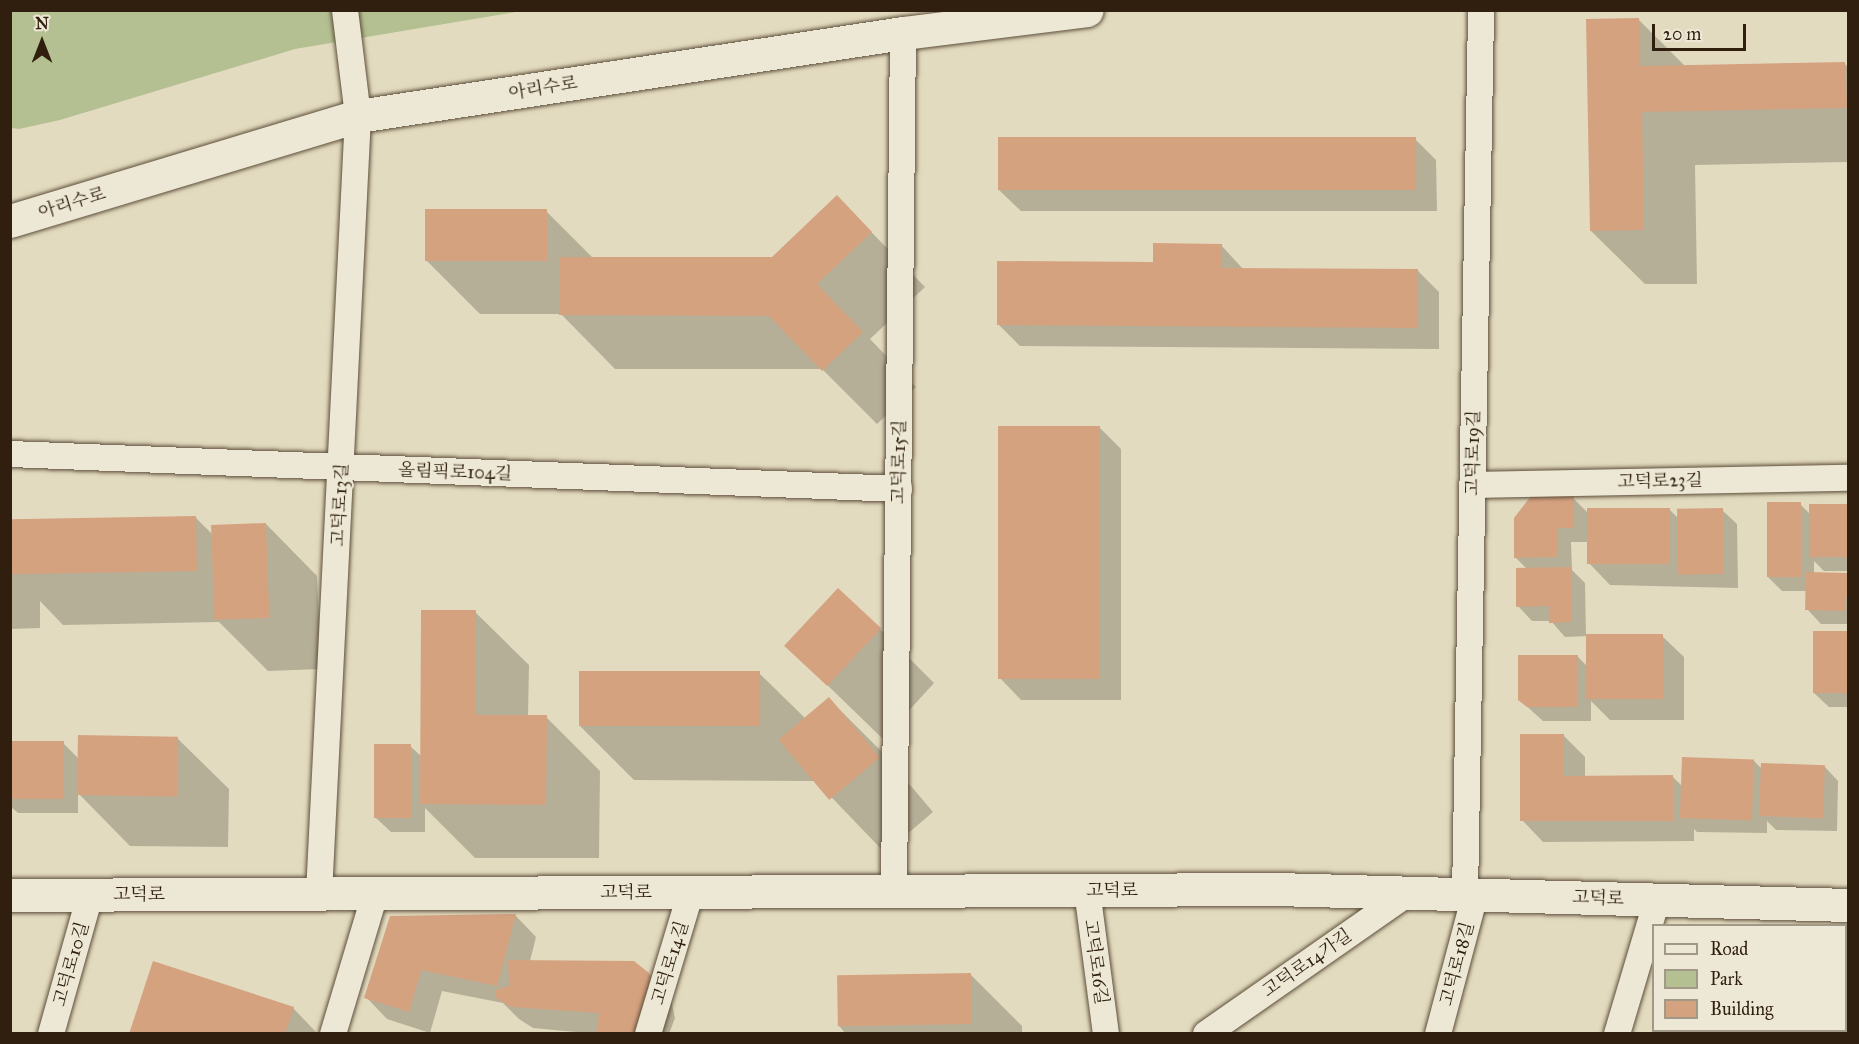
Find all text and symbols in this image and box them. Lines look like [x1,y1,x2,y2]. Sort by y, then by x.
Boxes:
north arrow [12,12,72,72]
scale bar [1655,12,1750,50]
text: N [35,14,49,33]
text: 20 m [1663,23,1701,45]
street label: 아리수로 [507,72,579,104]
street label: 아리수로 [36,183,108,223]
street label: 고덕로19길 [1461,410,1485,496]
street label: 고덕로15길 [887,419,911,505]
street label: 올림픽로104길 [397,459,513,485]
street label: 고덕로13길 [327,463,353,547]
street label: 고덕로23길 [1617,469,1703,493]
street label: 고덕로 [1086,879,1138,901]
street label: 고덕로 [600,881,652,903]
street label: 고덕로 [113,883,165,905]
street label: 고덕로 [1572,886,1624,910]
street label: 고덕로14길 [647,918,693,1008]
street label: 고덕로16길 [1079,918,1113,1006]
street label: 고덕로10길 [49,919,93,1009]
street label: 고덕로18길 [1435,920,1479,1008]
street label: 고덕로14가길 [1258,924,1356,1002]
legend [1652,924,1847,1032]
text: Road [1710,938,1748,960]
text: Park [1710,968,1743,990]
text: Building [1710,998,1773,1020]

